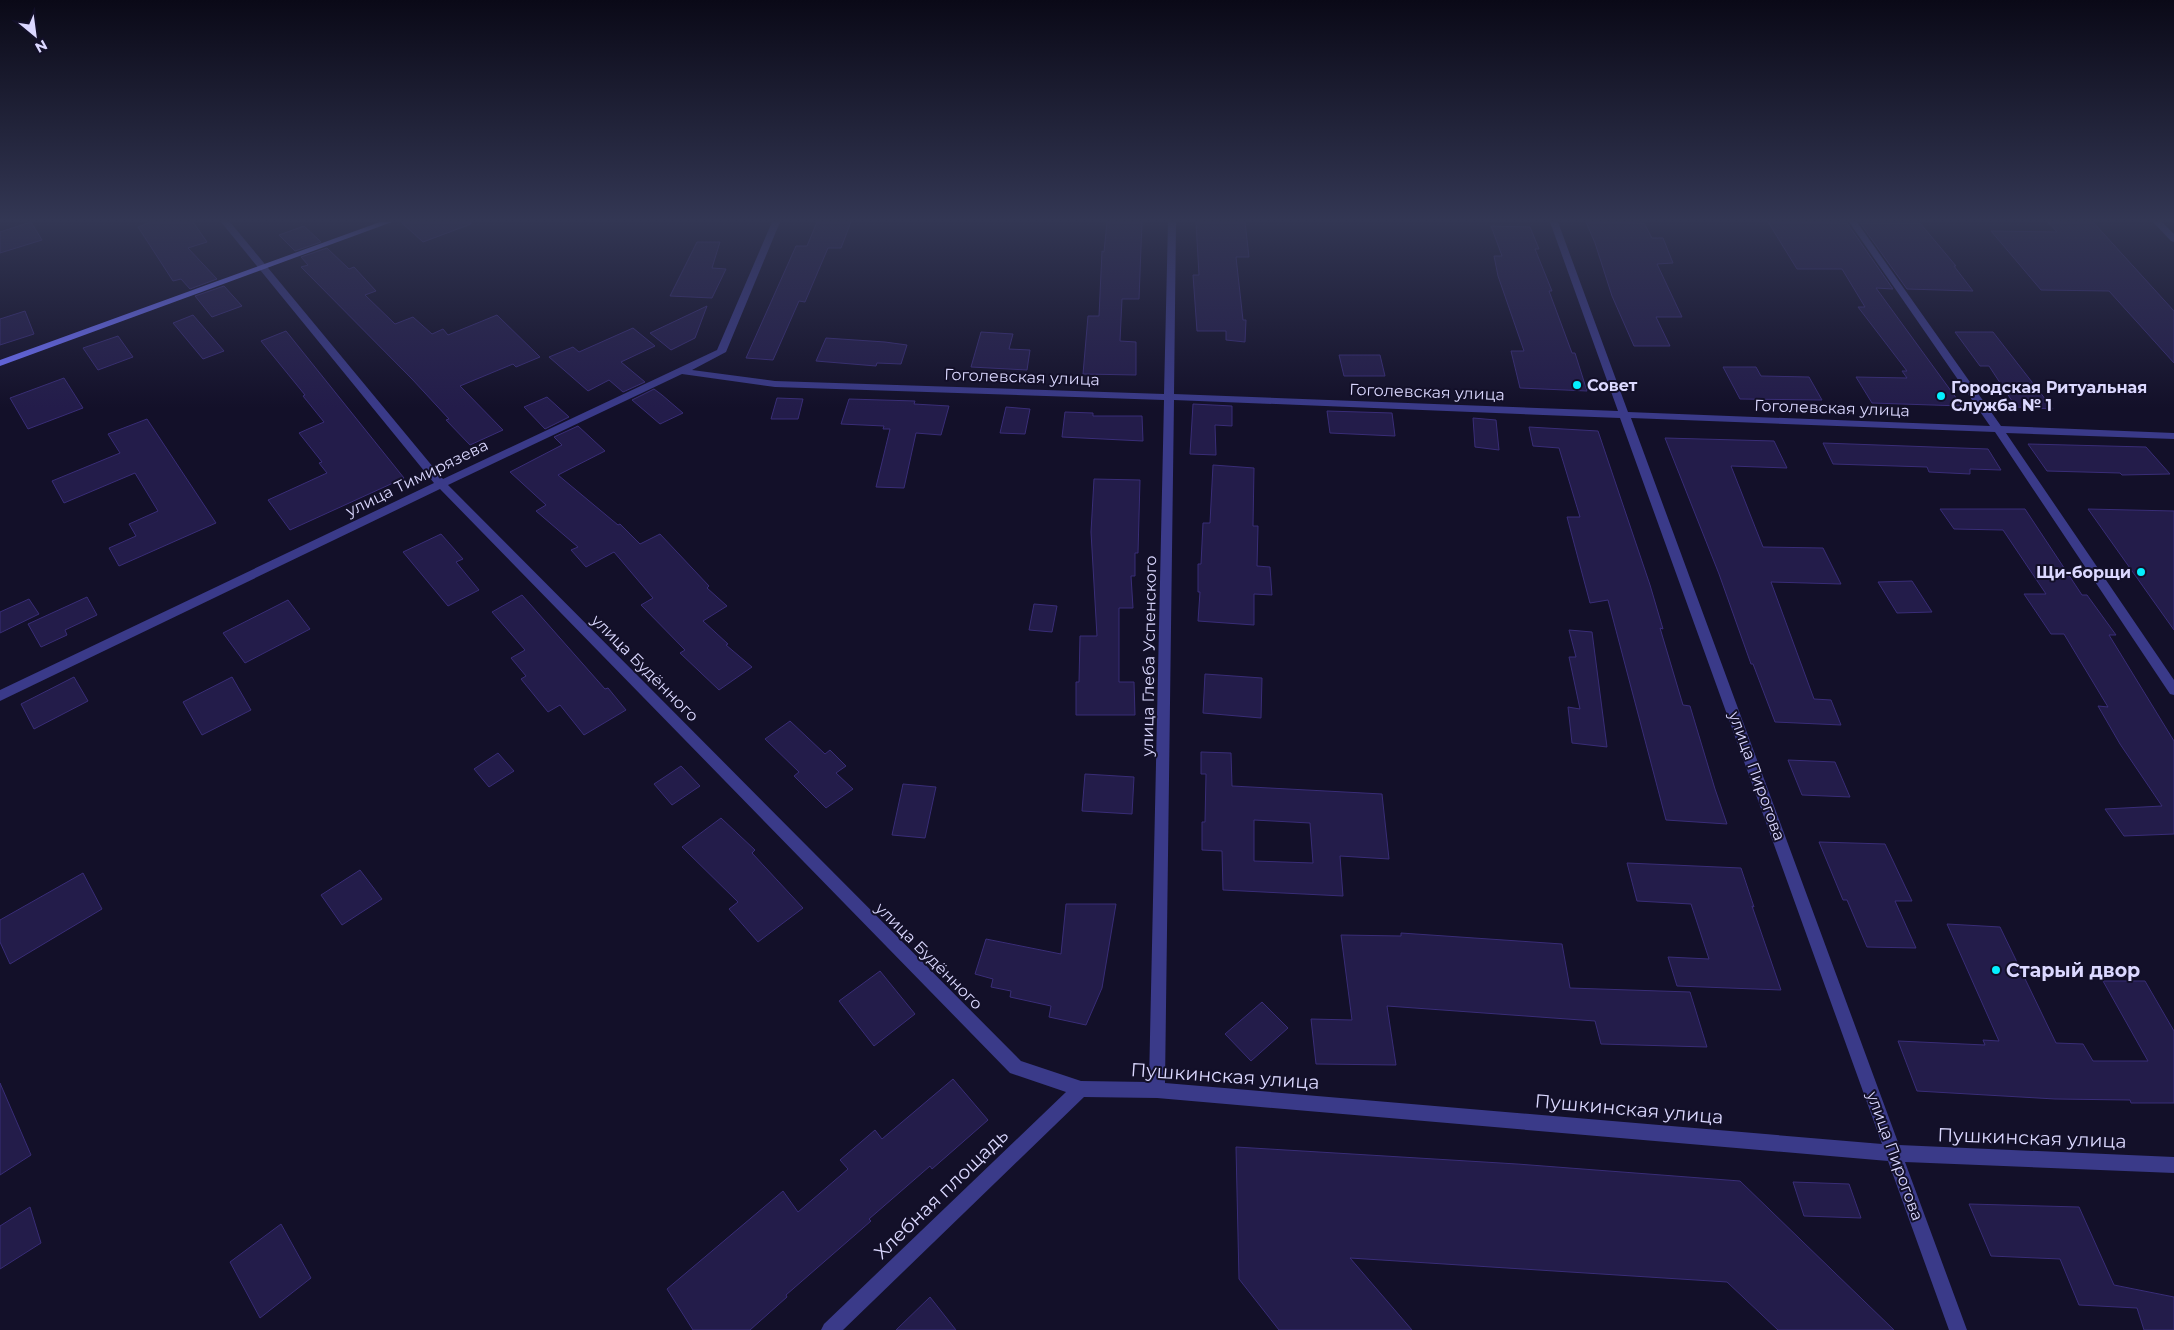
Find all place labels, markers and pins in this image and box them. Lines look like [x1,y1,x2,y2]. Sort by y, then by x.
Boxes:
place label: Совет [1587,376,1638,395]
place label: Городская Ритуальная Служба № 1 [1951,378,2147,415]
marker: Совет [1571,379,1583,391]
marker: Городская Ритуальная Служба № 1 [1935,390,1947,402]
place label: Щи-борщи [2036,563,2131,582]
marker: Щи-борщи [2135,566,2147,578]
place label: Старый двор [2006,959,2140,982]
marker: Старый двор [1990,964,2002,976]

